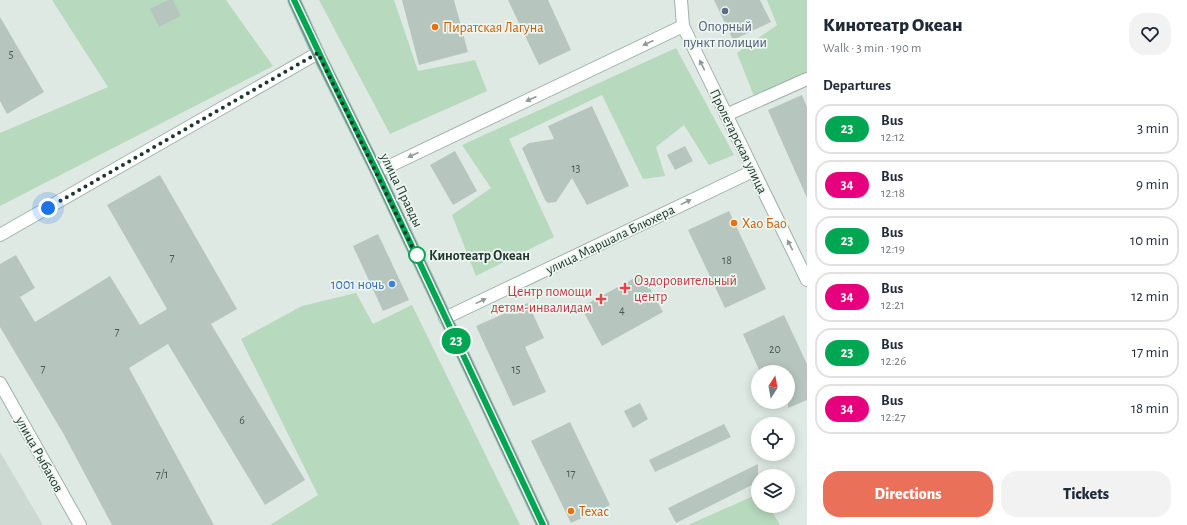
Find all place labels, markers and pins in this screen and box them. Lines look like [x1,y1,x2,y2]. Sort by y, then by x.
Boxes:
marker: Опорный пункт полиции [720,6,730,16]
place label: Опорный пункт полиции [683,20,767,50]
place label: Пиратская Лагуна [443,21,544,35]
marker: Пиратская Лагуна [430,22,440,32]
place label: Хао Бао [742,217,787,231]
marker: Хао Бао [729,218,739,228]
marker: Кинотеатр Океан [408,246,426,264]
place label: Кинотеатр Океан [429,249,530,263]
place label: Оздоровительный центр [634,274,737,304]
place label: 1001 ночь [331,278,384,292]
marker: 1001 ночь [387,279,397,289]
marker: Оздоровительный центр [619,282,631,294]
place label: Центр помощи детям-инвалидам [491,285,592,315]
marker: Центр помощи детям-инвалидам [595,293,607,305]
place label: Техас [579,505,609,519]
marker: Техас [566,506,576,516]

